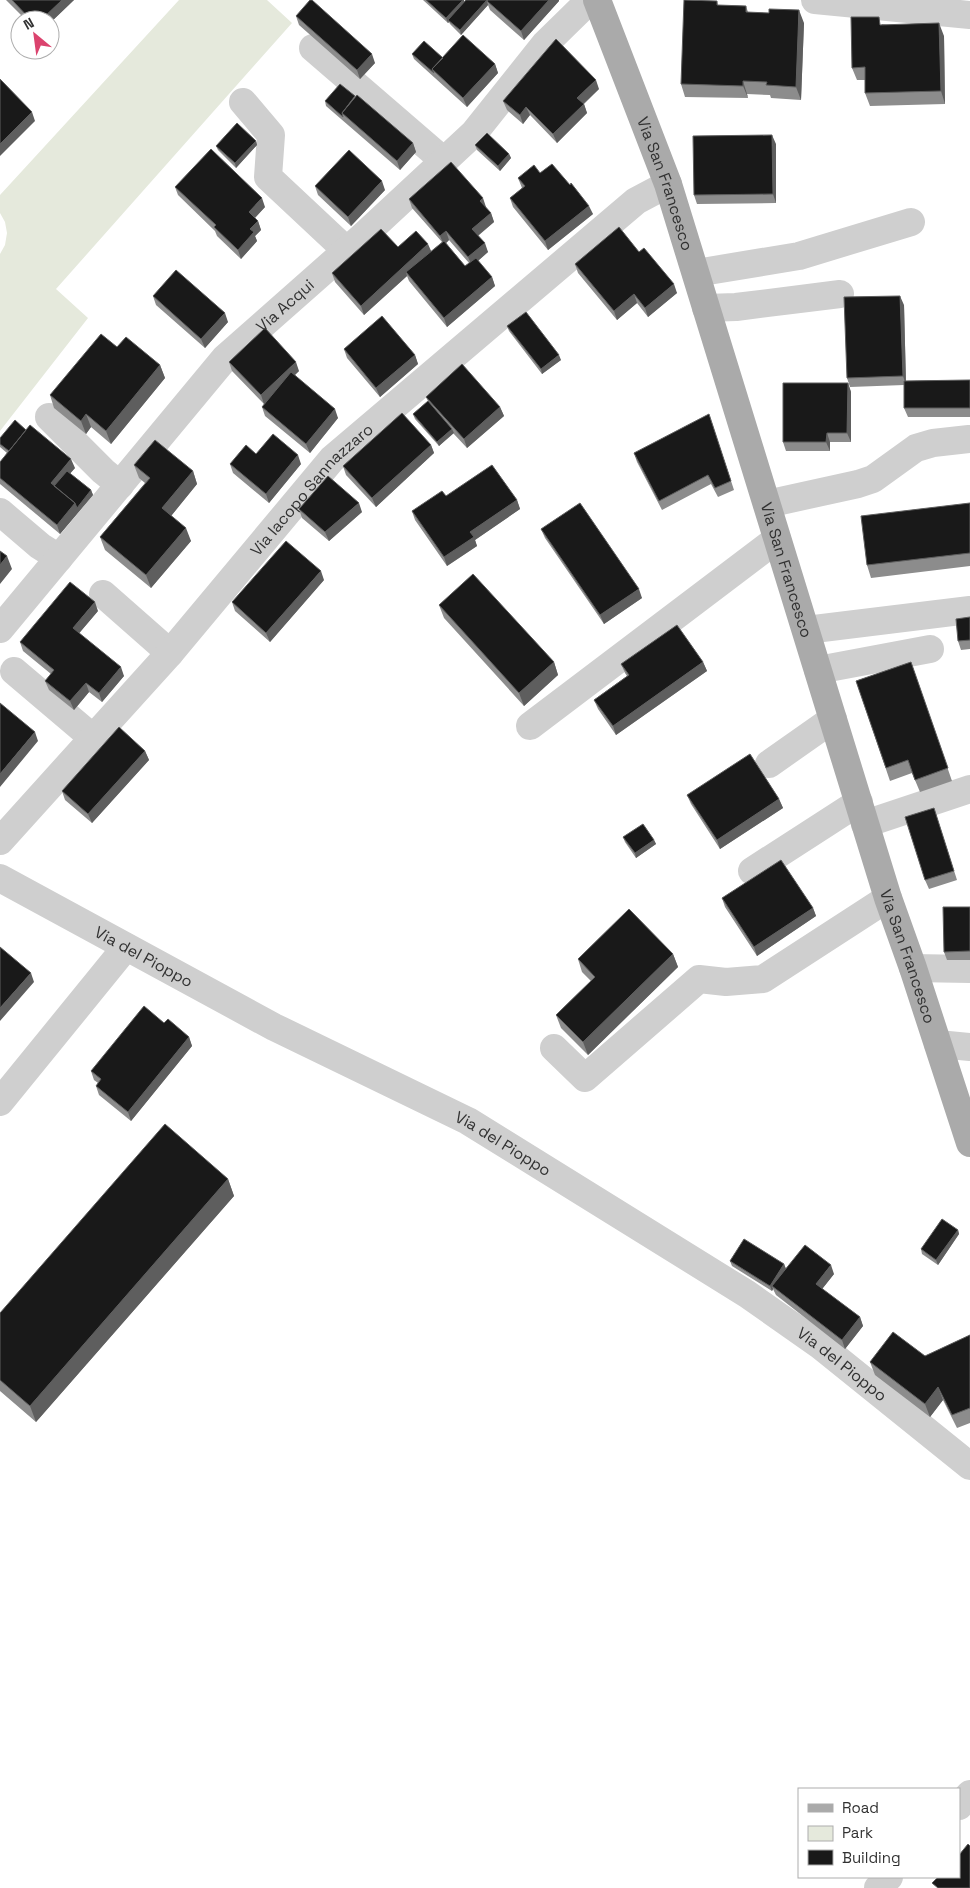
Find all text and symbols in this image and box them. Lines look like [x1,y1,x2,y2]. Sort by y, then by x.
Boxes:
north arrow [10,10,60,60]
text: N [20,13,37,34]
street label: Via San Francesco [632,114,698,253]
street label: Via Acqui [252,274,319,337]
street label: Via Iacopo Sannazzaro [246,419,378,560]
street label: Via San Francesco [756,500,817,640]
street label: Via San Francesco [875,887,940,1026]
street label: Via del Pioppo [91,922,197,992]
street label: Via del Pioppo [452,1106,555,1181]
street label: Via del Pioppo [793,1322,891,1406]
legend [798,1788,960,1878]
text: Road [842,1798,879,1817]
text: Park [842,1823,873,1842]
text: Building [842,1848,901,1867]

